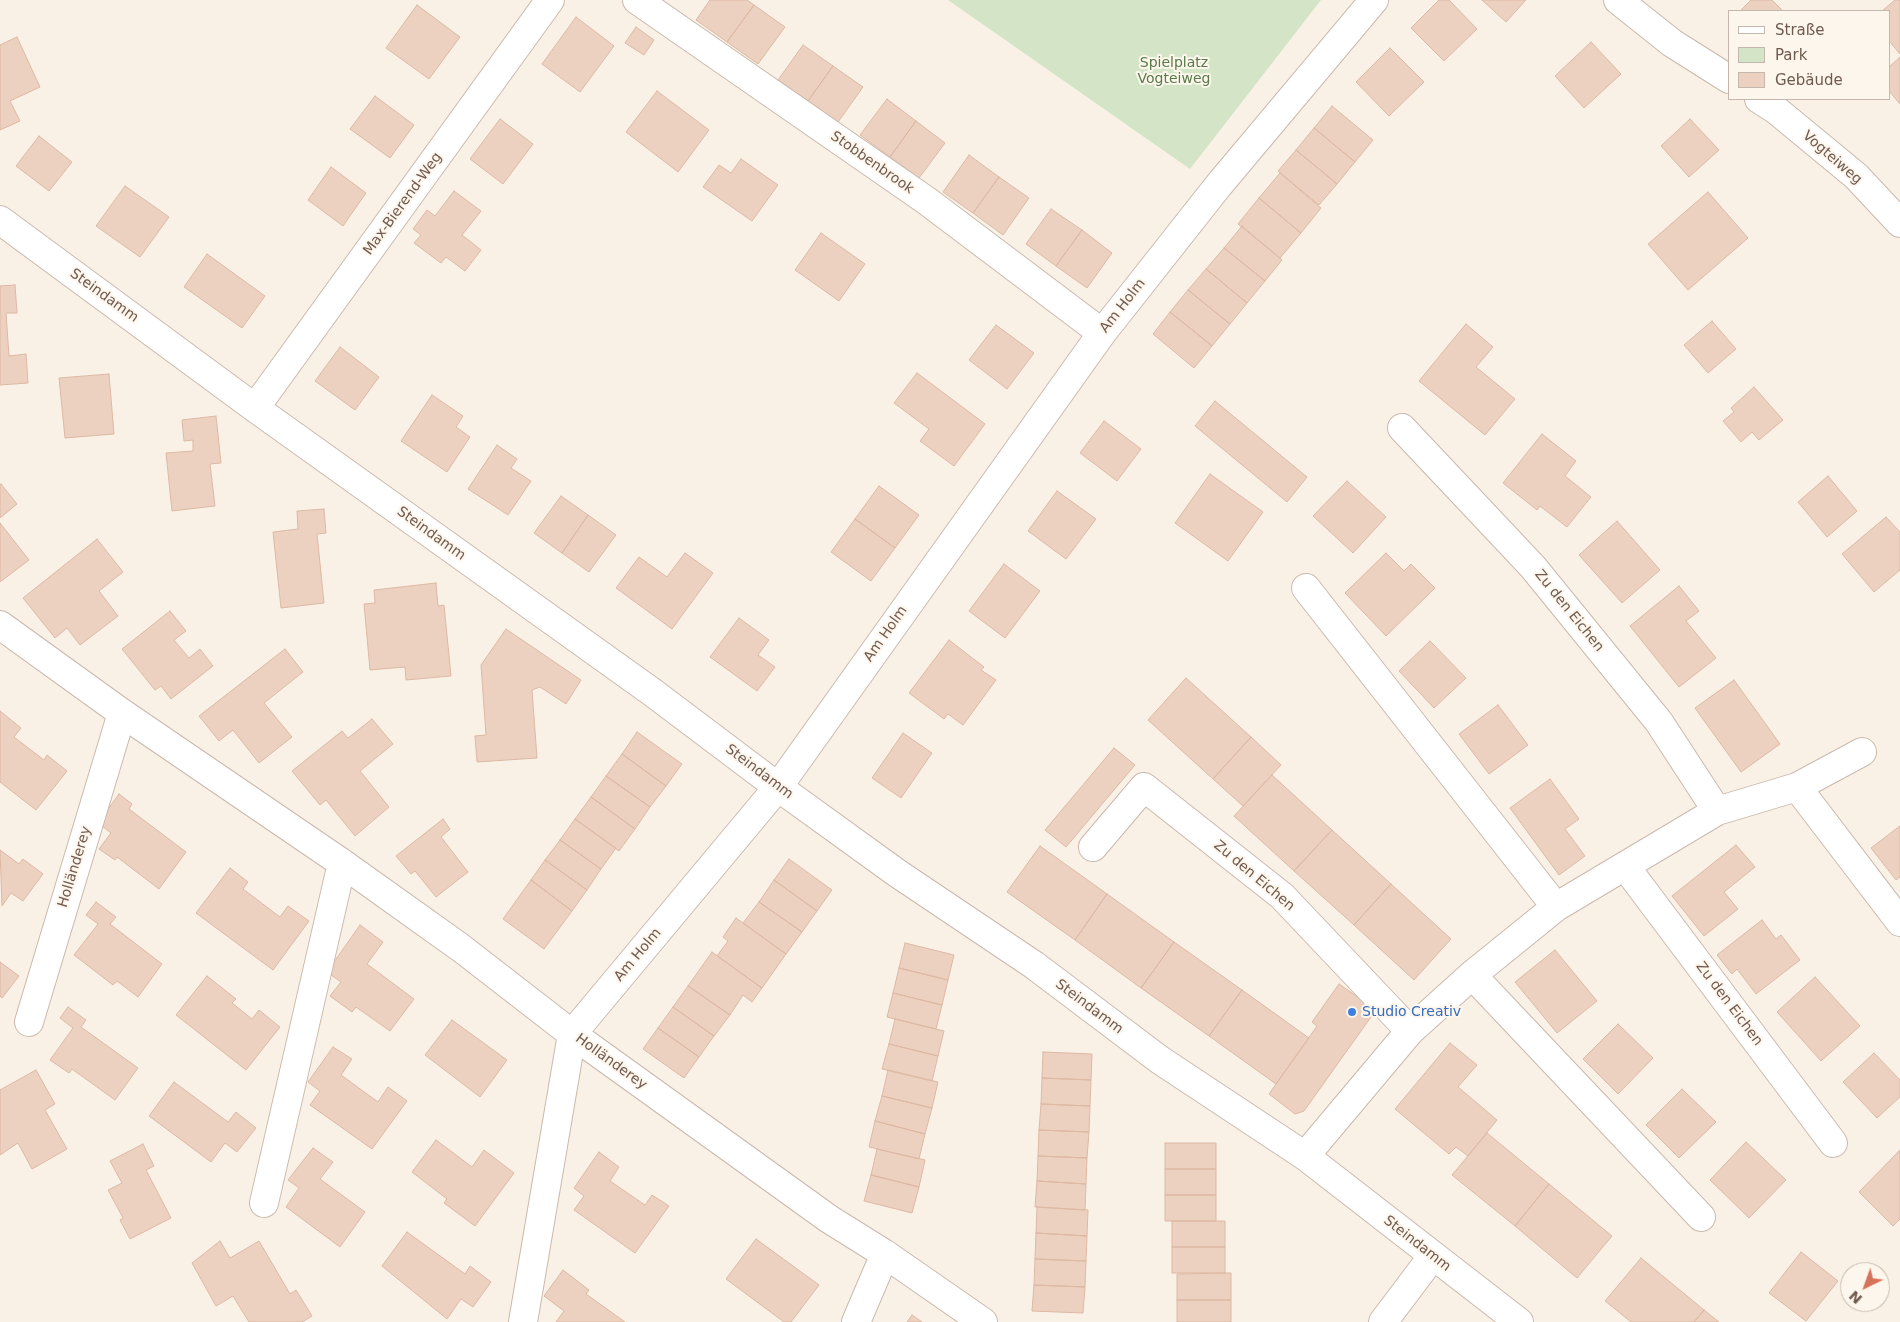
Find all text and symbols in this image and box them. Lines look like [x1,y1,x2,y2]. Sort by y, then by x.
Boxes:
legend [1728,10,1890,100]
text: Straße [1775,21,1824,39]
text: Park [1775,46,1807,64]
park label: Spielplatz Vogteiweg [1138,55,1210,88]
text: Gebäude [1775,71,1843,89]
street label: Stobbenbrook [827,128,917,198]
street label: Vogteiweg [1799,128,1865,188]
street label: Max-Bierend-Weg [360,150,446,258]
street label: Steindamm [67,266,141,326]
street label: Am Holm [1097,275,1149,337]
street label: Steindamm [394,504,468,564]
street label: Zu den Eichen [1531,567,1607,655]
street label: Am Holm [861,603,911,665]
street label: Steindamm [722,741,796,803]
street label: Holländerey [55,824,95,910]
street label: Zu den Eichen [1210,837,1298,915]
street label: Am Holm [611,925,665,985]
street label: Zu den Eichen [1692,959,1766,1049]
street label: Steindamm [1052,976,1126,1038]
place label: Studio Creativ [1362,1004,1461,1020]
marker: Studio Creativ [1346,1006,1358,1018]
street label: Holländerey [572,1030,650,1094]
street label: Steindamm [1380,1213,1454,1275]
north arrow [1840,1262,1890,1312]
text: N [1846,1288,1865,1307]

